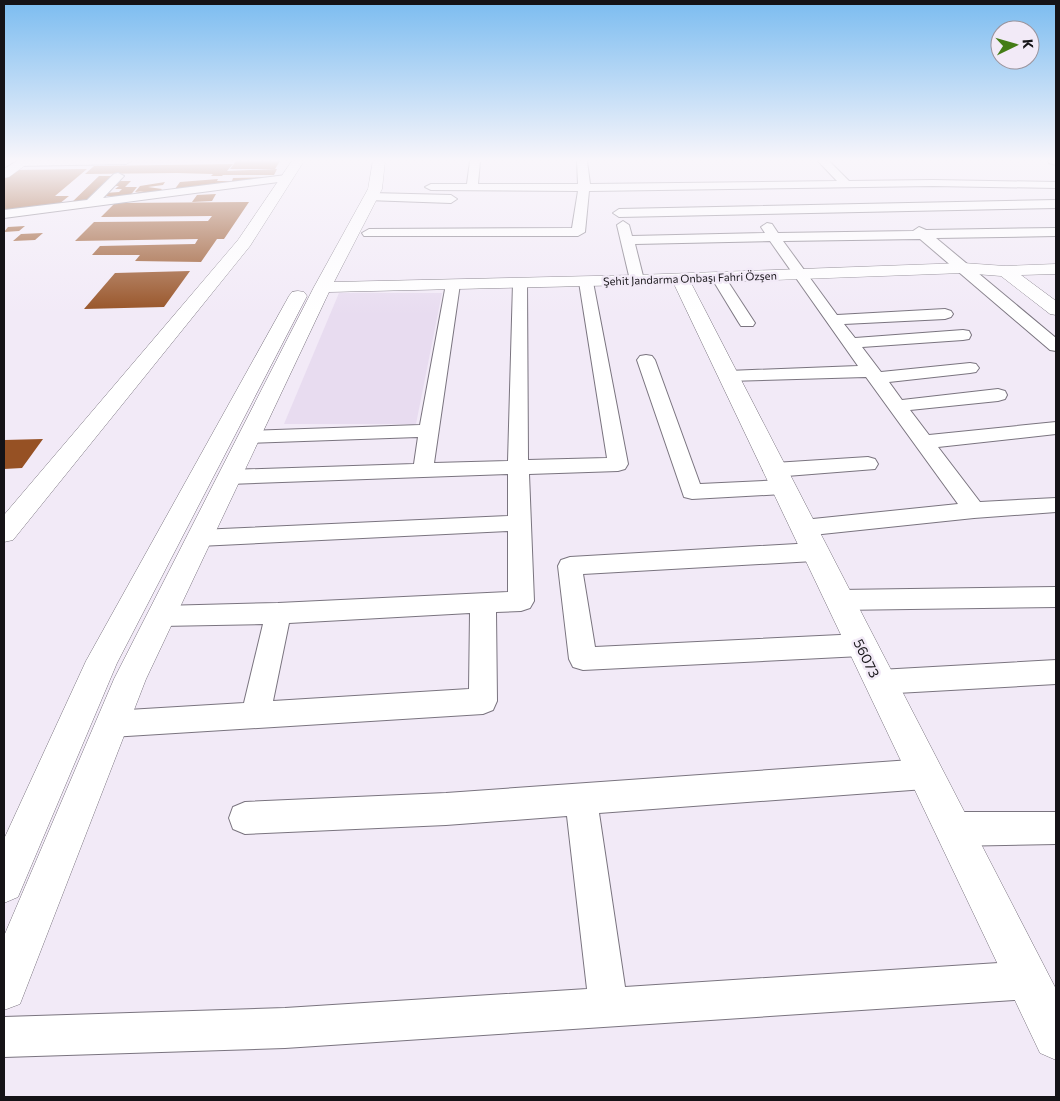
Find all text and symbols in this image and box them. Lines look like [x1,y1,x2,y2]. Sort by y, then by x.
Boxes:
north arrow [990,20,1040,70]
text: K [1020,38,1037,50]
street label: Şehit Jandarma Onbaşı Fahri Özşen [603,267,777,289]
street label: 56073 [850,636,884,680]

